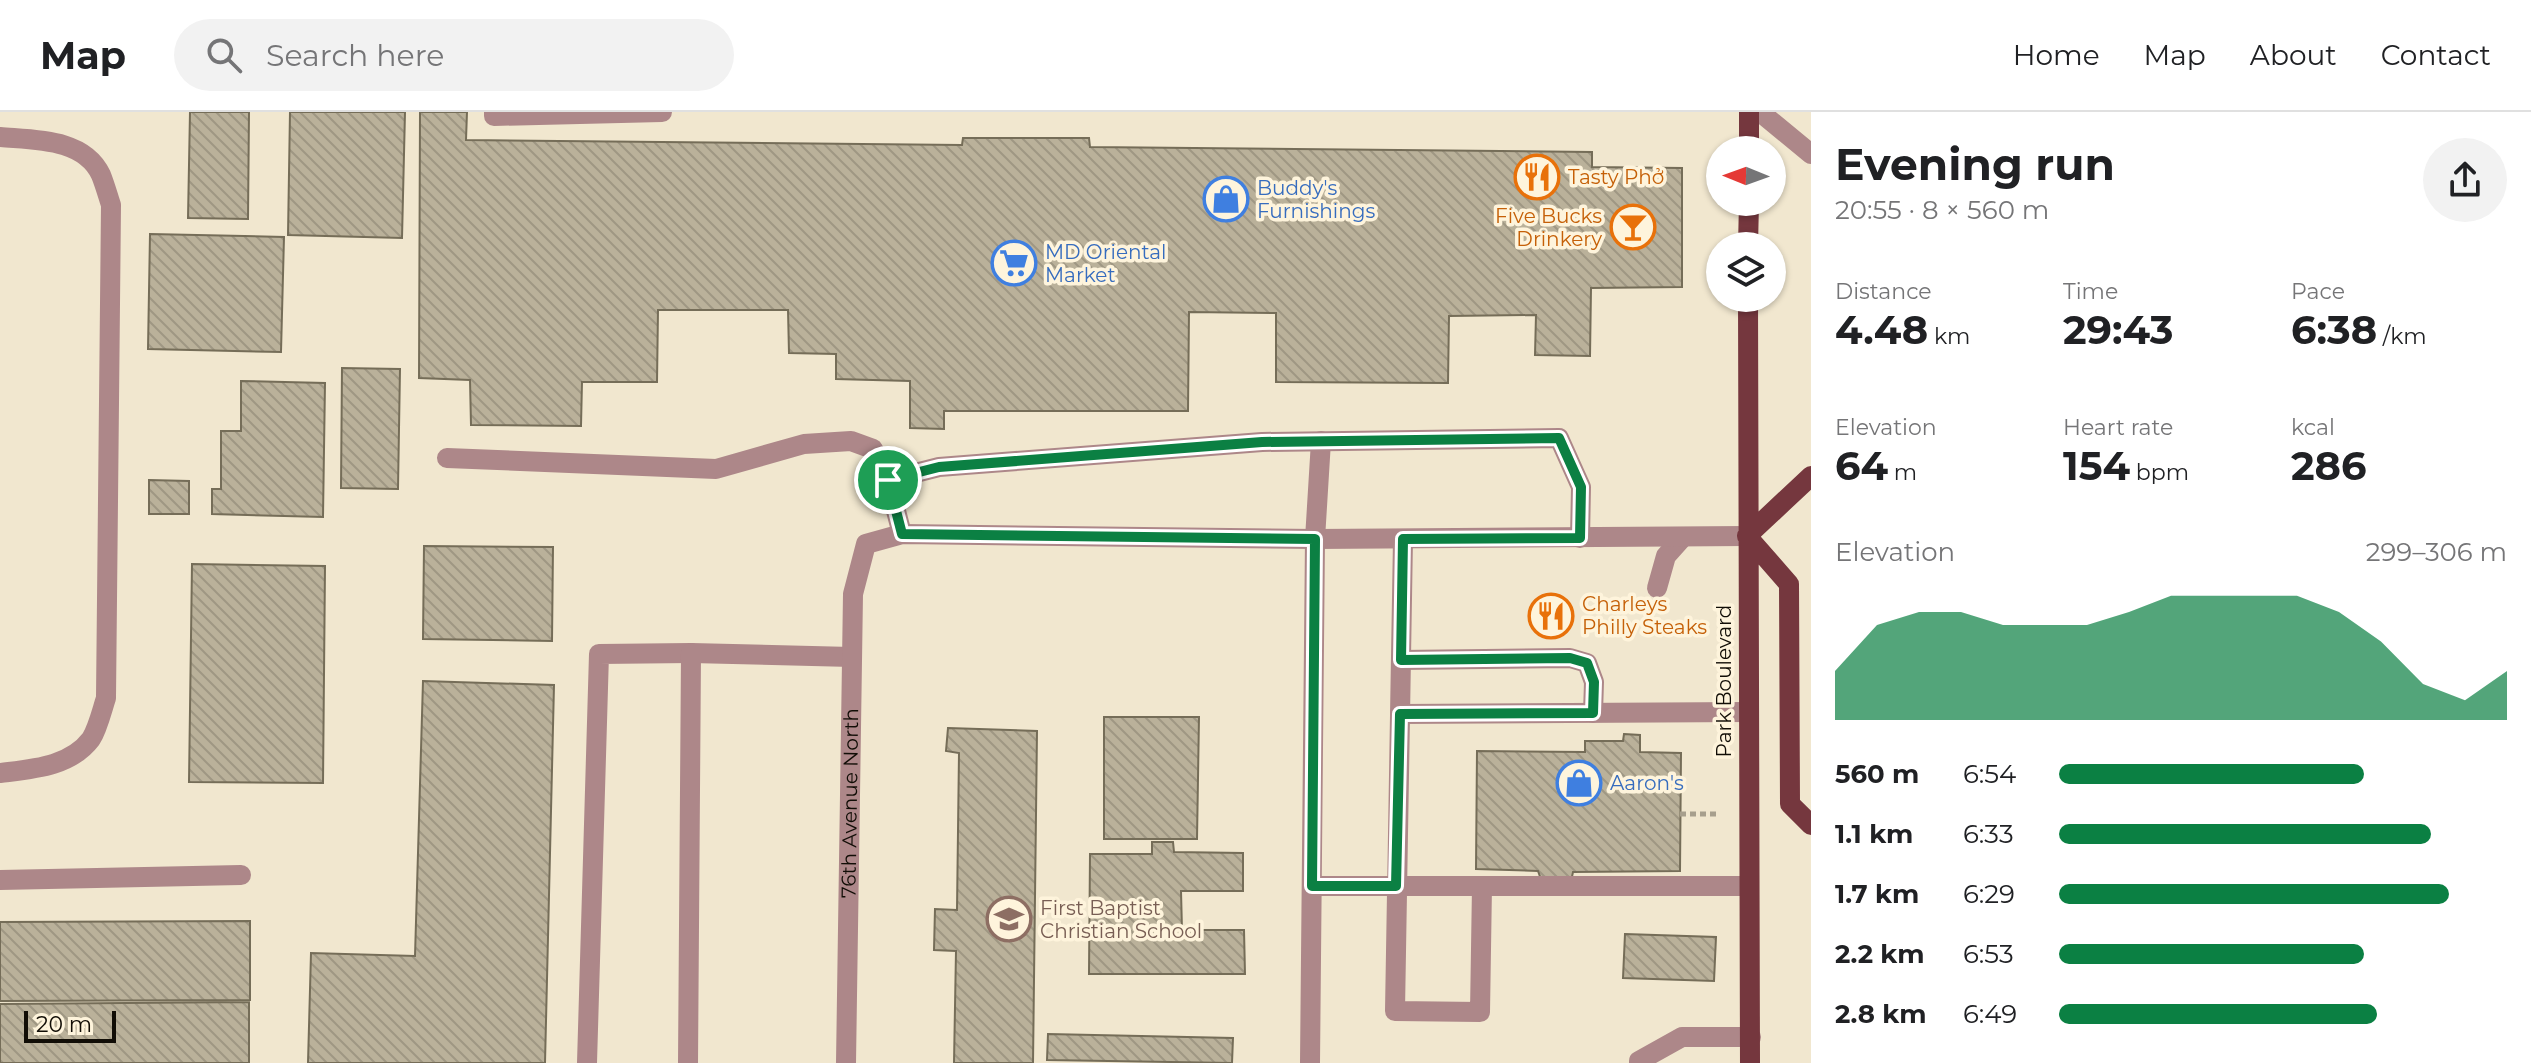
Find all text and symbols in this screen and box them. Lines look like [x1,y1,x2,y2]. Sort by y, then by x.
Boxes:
search box [174,19,734,91]
text: Map [40,32,126,79]
icon: search [202,33,246,77]
text: Search here [266,37,444,74]
text: Home [2013,38,2100,72]
text: Map [2144,38,2206,72]
text: About [2250,38,2337,72]
text: Contact [2381,38,2491,72]
north arrow [1706,136,1786,216]
map controls [1706,136,1786,312]
text: Evening run [1835,137,2115,191]
button: share [2423,138,2507,222]
restaurant icon: Tasty Phở [1513,153,1561,201]
place label: Tasty Phở [1568,165,1664,189]
shop icon: Buddy's Furnishings [1202,175,1250,223]
place label: Buddy's Furnishings [1257,176,1375,223]
text: 20:55 · 8 × 560 m [1835,194,2049,226]
bar icon: Five Bucks Drinkery [1609,203,1657,251]
place label: Five Bucks Drinkery [1495,204,1602,251]
button: layers [1706,232,1786,312]
supermarket icon: MD Oriental Market [990,239,1038,287]
place label: MD Oriental Market [1045,240,1166,287]
text: Distance [1835,278,1932,305]
text: Time [2063,278,2118,305]
text: Pace [2291,278,2345,305]
text: 4.48 [1835,305,1928,354]
text: 29:43 [2063,305,2174,354]
text: 6:38 [2291,305,2377,354]
text: km [1928,323,1970,350]
text: /km [2377,323,2427,350]
text: Elevation [1835,414,1937,441]
text: Heart rate [2063,414,2173,441]
text: kcal [2291,414,2335,441]
text: 64 [1835,441,1888,490]
text: 154 [2063,441,2130,490]
text: 286 [2291,441,2366,490]
pin [854,446,922,514]
icon: arrive [866,458,910,502]
text: m [1888,459,1917,486]
text: bpm [2130,459,2189,486]
text: Elevation [1835,536,1955,568]
text: 299–306 m [2366,536,2507,568]
restaurant icon: Charleys Philly Steaks [1527,592,1575,640]
place label: Charleys Philly Steaks [1582,592,1707,639]
street label: Park Boulevard [1712,605,1736,757]
street label: 76th Avenue North [836,708,863,898]
text: 560 m [1835,758,1919,790]
text: 6:54 [1963,758,2016,790]
shop icon: Aaron's [1555,759,1603,807]
place label: Aaron's [1610,771,1684,795]
text: 1.1 km [1835,818,1913,850]
text: 6:33 [1963,818,2014,850]
text: 1.7 km [1835,878,1919,910]
text: 6:29 [1963,878,2015,910]
school or university icon: First Baptist Christian School [985,895,1033,943]
place label: First Baptist Christian School [1040,896,1202,943]
text: 2.2 km [1835,938,1925,970]
text: 6:53 [1963,938,2014,970]
text: 2.8 km [1835,998,1926,1030]
text: 6:49 [1963,998,2017,1030]
scale bar [24,1007,116,1043]
text: 20 m [36,1011,92,1038]

